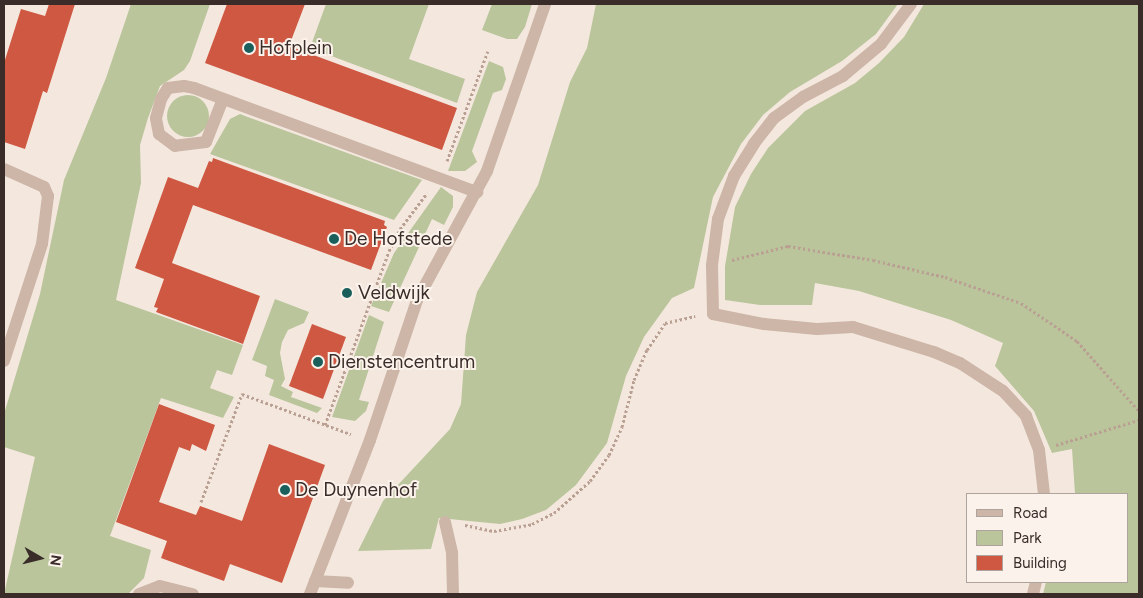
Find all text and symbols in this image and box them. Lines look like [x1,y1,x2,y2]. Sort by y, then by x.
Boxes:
place label: Hofplein [259,37,332,59]
marker: Hofplein [243,42,255,54]
place label: De Hofstede [344,228,452,250]
marker: De Hofstede [328,233,340,245]
place label: Veldwijk [358,282,430,304]
marker: Veldwijk [340,286,354,300]
place label: Dienstencentrum [328,351,475,373]
marker: Dienstencentrum [312,356,324,368]
place label: De Duynenhof [295,479,417,501]
marker: De Duynenhof [279,484,291,496]
legend [966,493,1128,583]
text: Road [1013,504,1048,522]
text: Park [1013,529,1042,547]
north arrow [15,533,65,583]
text: N [46,554,65,567]
text: Building [1013,554,1067,572]

